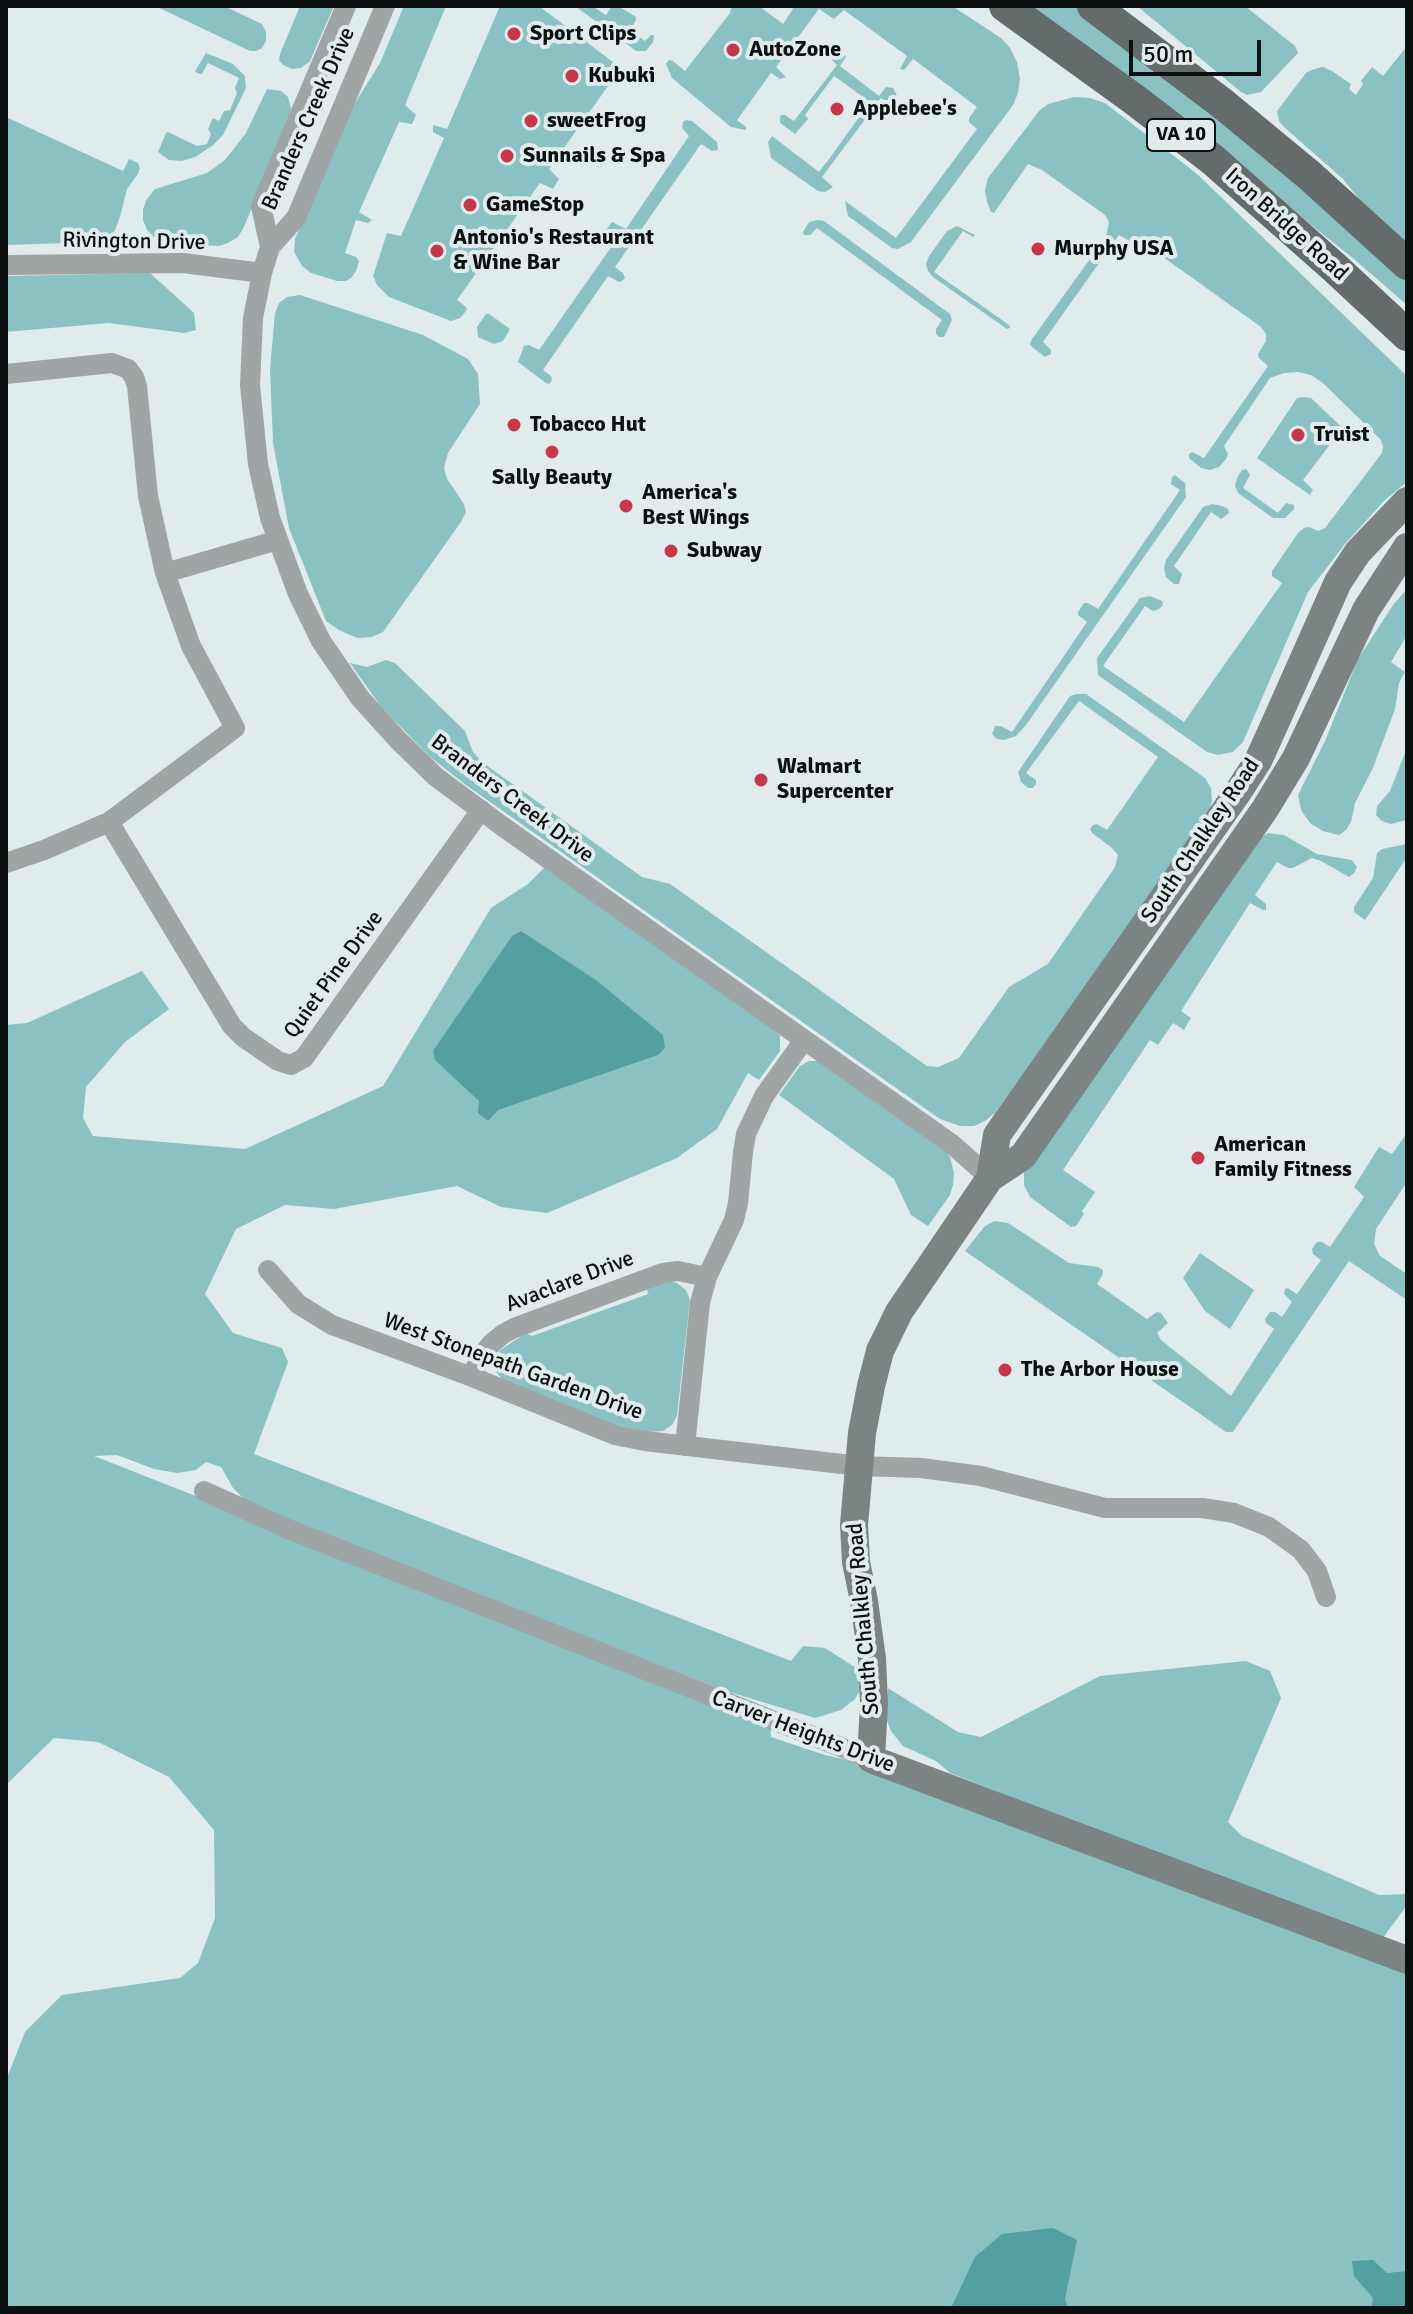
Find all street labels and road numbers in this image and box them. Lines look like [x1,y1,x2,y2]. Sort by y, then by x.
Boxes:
street label: Branders Creek Drive [257,23,361,215]
road number: VA 10 [1147,119,1215,151]
street label: Iron Bridge Road [1219,163,1353,287]
street label: Rivington Drive [62,228,206,256]
street label: Branders Creek Drive [425,729,599,869]
street label: South Chalkley Road [1136,754,1266,928]
street label: Quiet Pine Drive [279,906,389,1044]
street label: Avaclare Drive [502,1246,638,1318]
street label: West Stonepath Garden Drive [380,1308,646,1426]
street label: South Chalkley Road [842,1522,886,1716]
street label: Carver Heights Drive [708,1685,898,1779]

